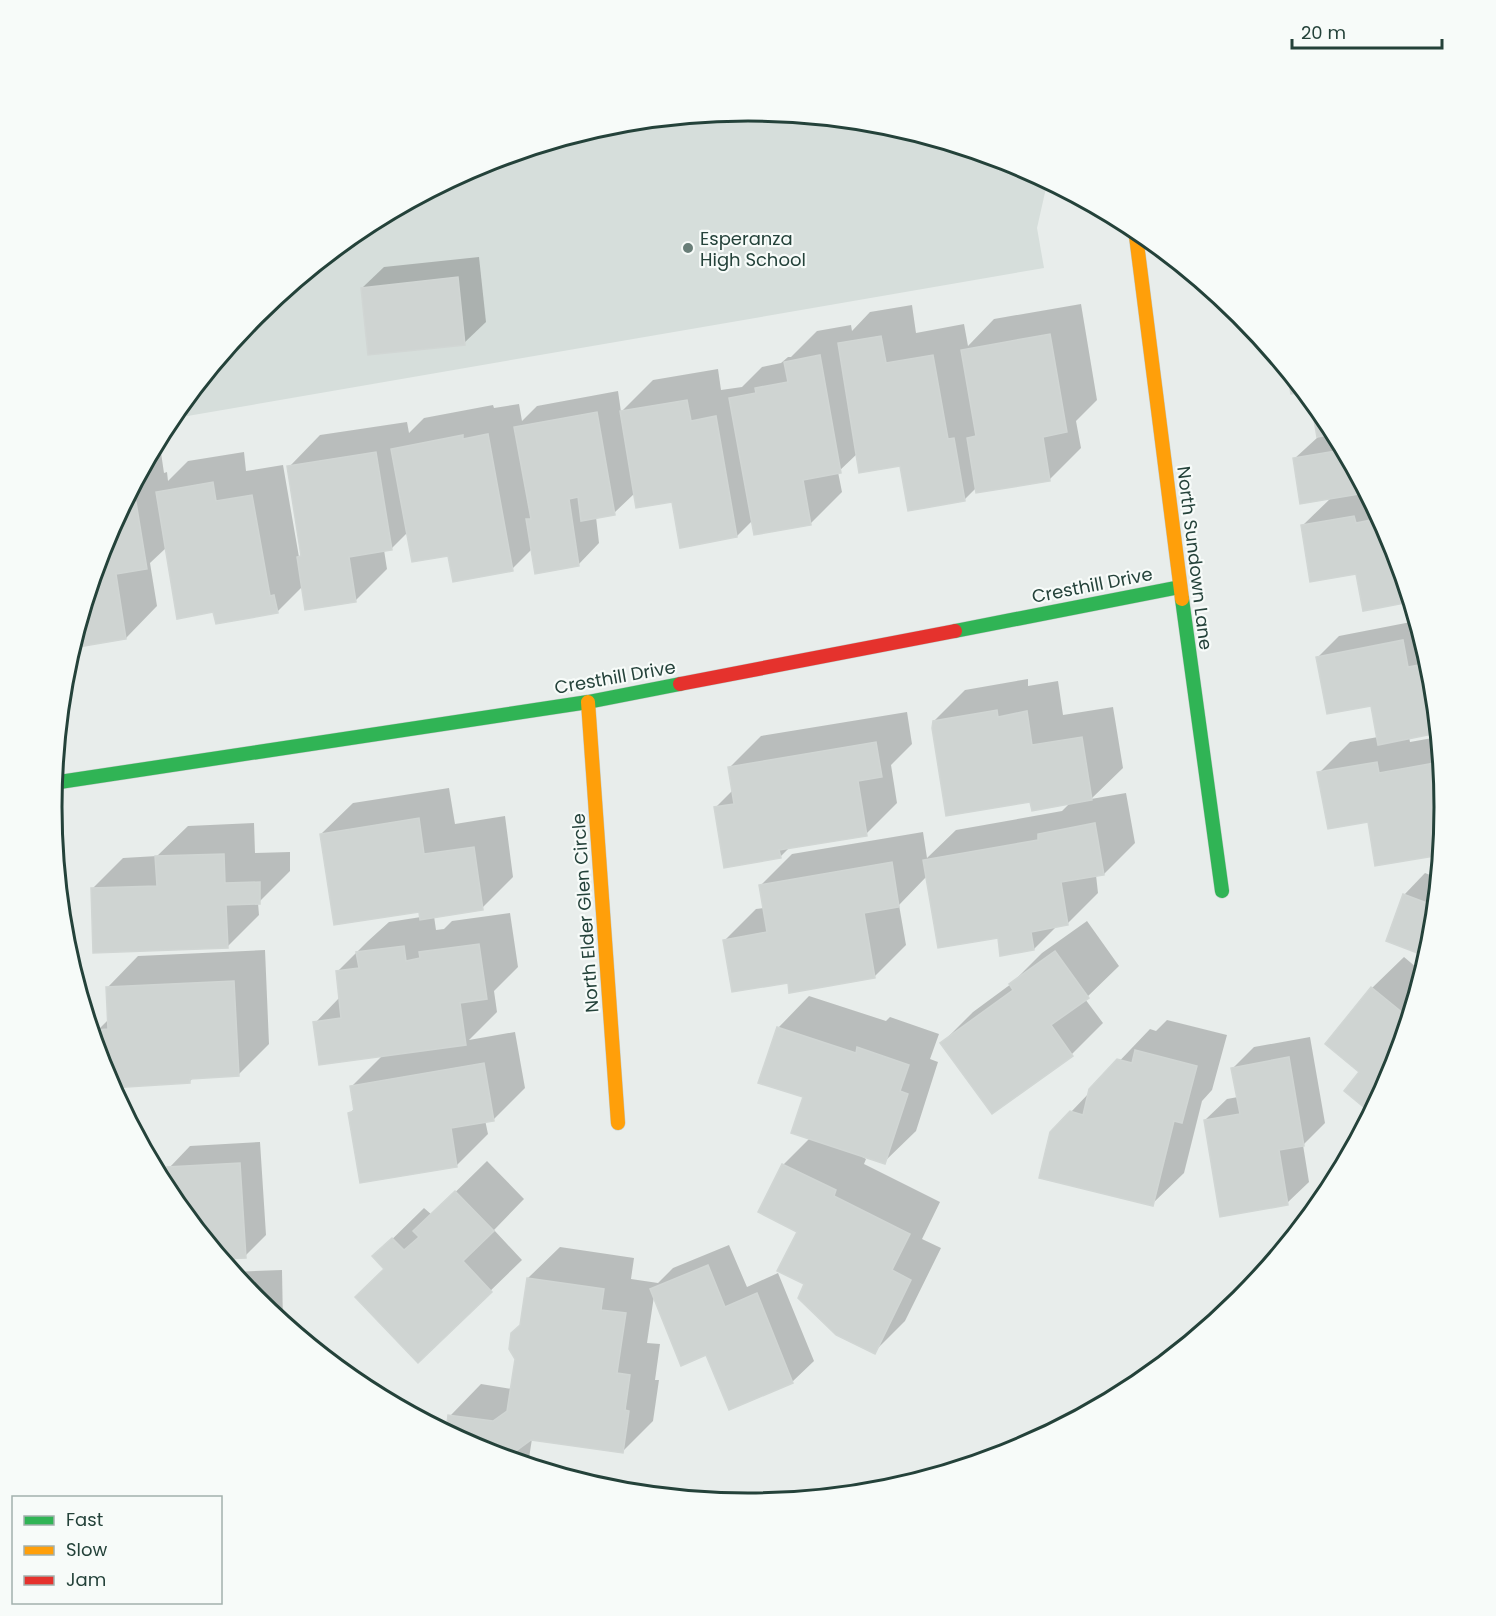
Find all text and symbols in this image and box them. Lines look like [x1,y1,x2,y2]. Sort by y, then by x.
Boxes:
scale bar [1292,12,1442,50]
text: 20 m [1301,20,1346,45]
place label: Esperanza High School [700,226,806,272]
marker: Esperanza High School [681,241,695,255]
street label: North Sundown Lane [1171,465,1219,651]
street label: Cresthill Drive [1030,561,1154,609]
street label: Cresthill Drive [553,654,677,700]
street label: North Elder Glen Circle [566,812,604,1014]
legend [12,1496,222,1604]
text: Fast [66,1507,103,1532]
text: Slow [66,1537,108,1562]
text: Jam [66,1567,106,1592]

